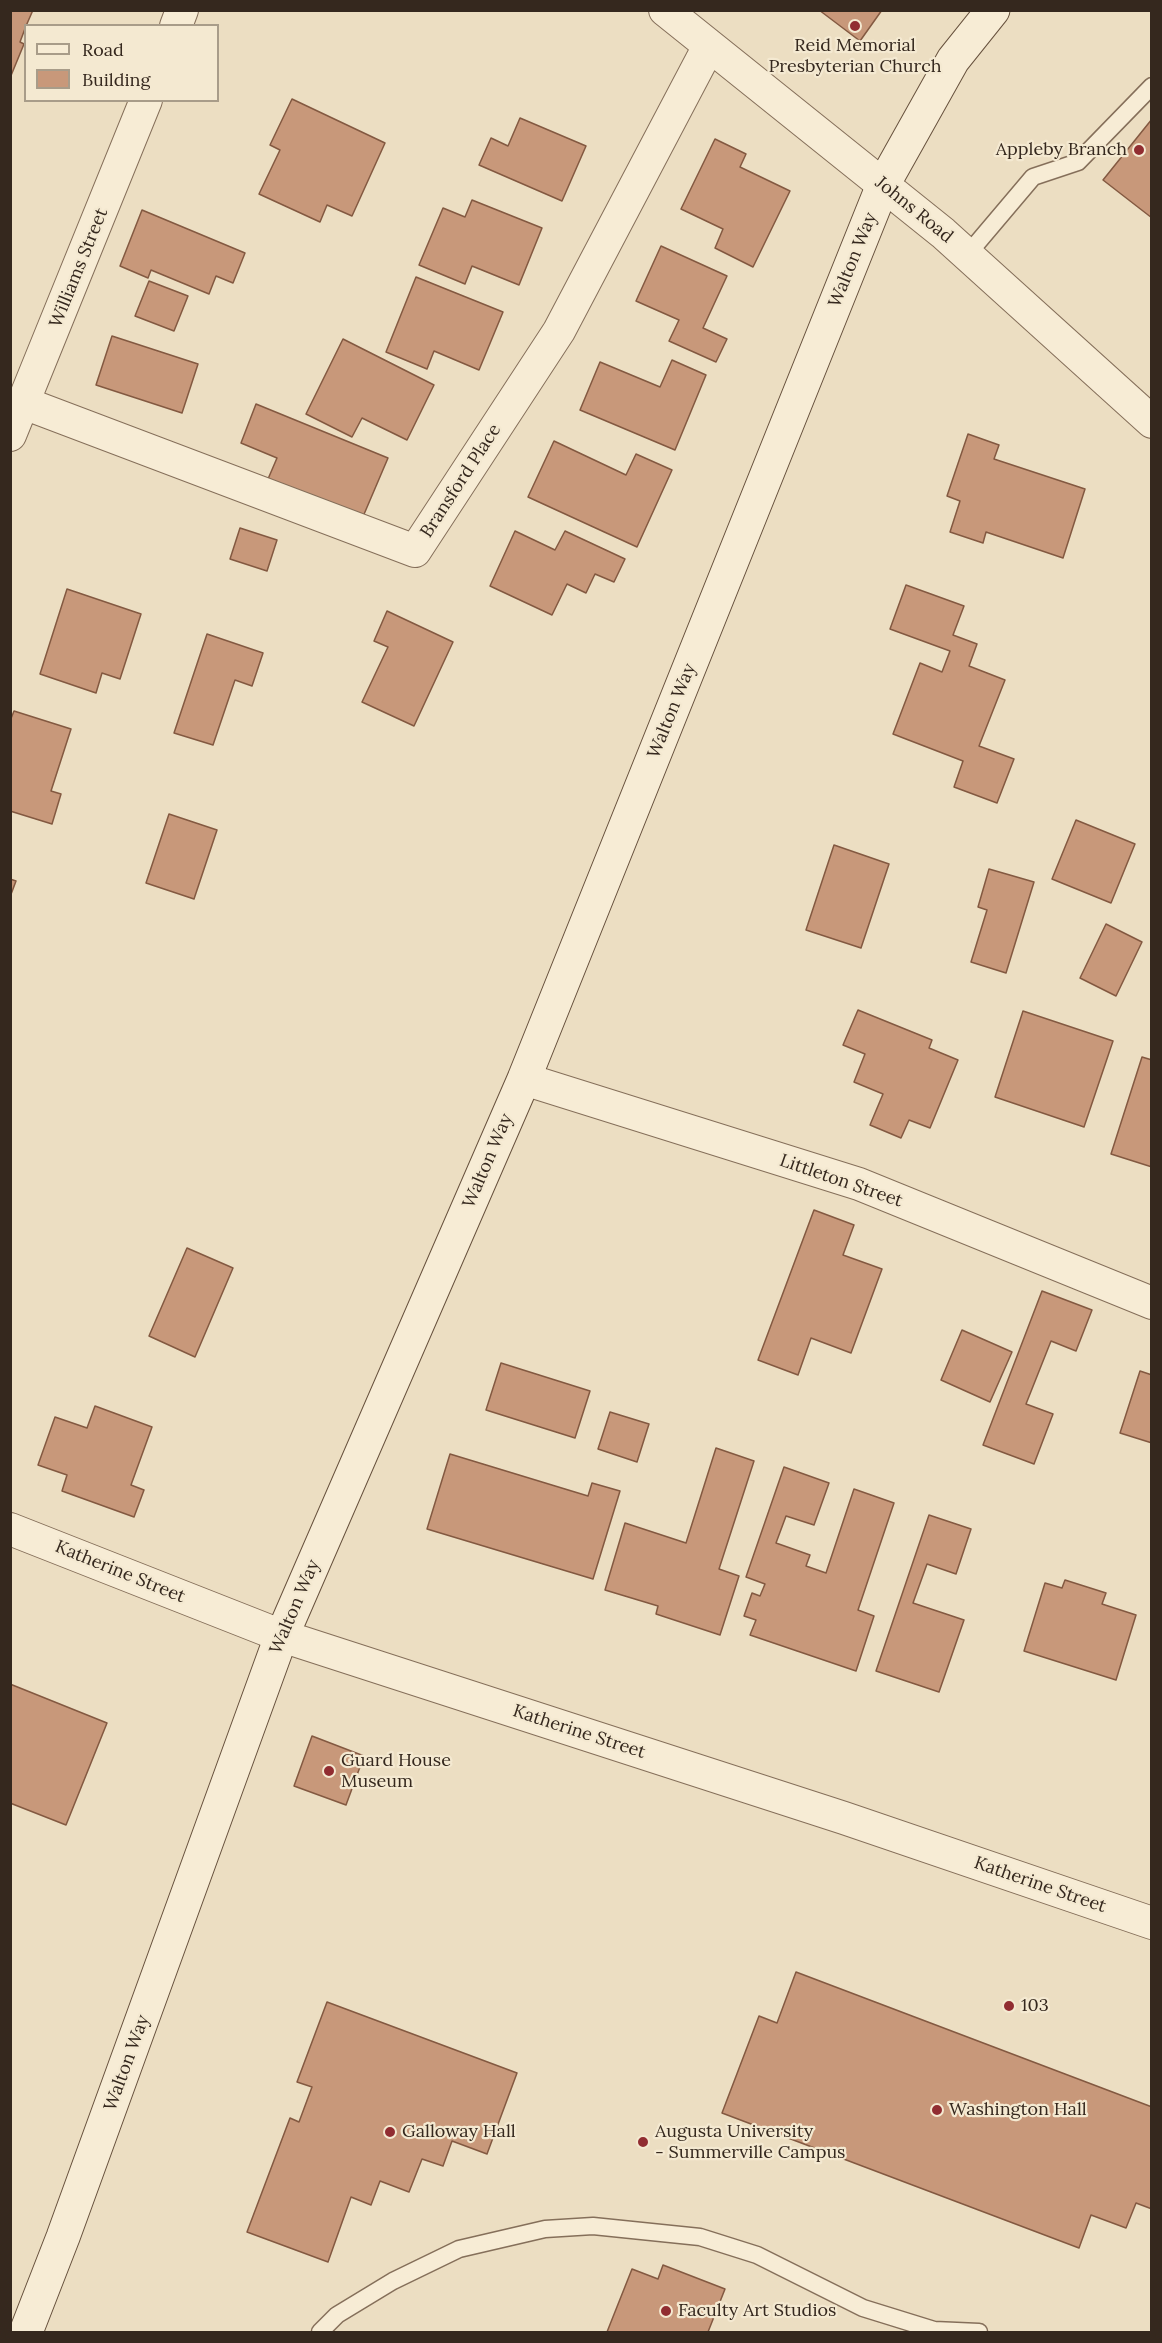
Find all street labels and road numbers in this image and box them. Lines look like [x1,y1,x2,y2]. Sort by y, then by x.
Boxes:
street label: Johns Road [871,172,957,248]
street label: Williams Street [45,205,113,331]
street label: Walton Way [824,209,882,311]
street label: Bransford Place [416,420,506,542]
street label: Walton Way [643,660,701,762]
street label: Walton Way [458,1111,518,1211]
street label: Littleton Street [777,1150,905,1212]
street label: Katherine Street [52,1536,188,1608]
street label: Walton Way [265,1557,325,1657]
street label: Katherine Street [510,1700,648,1764]
street label: Katherine Street [971,1852,1109,1918]
street label: Walton Way [100,2012,154,2114]

